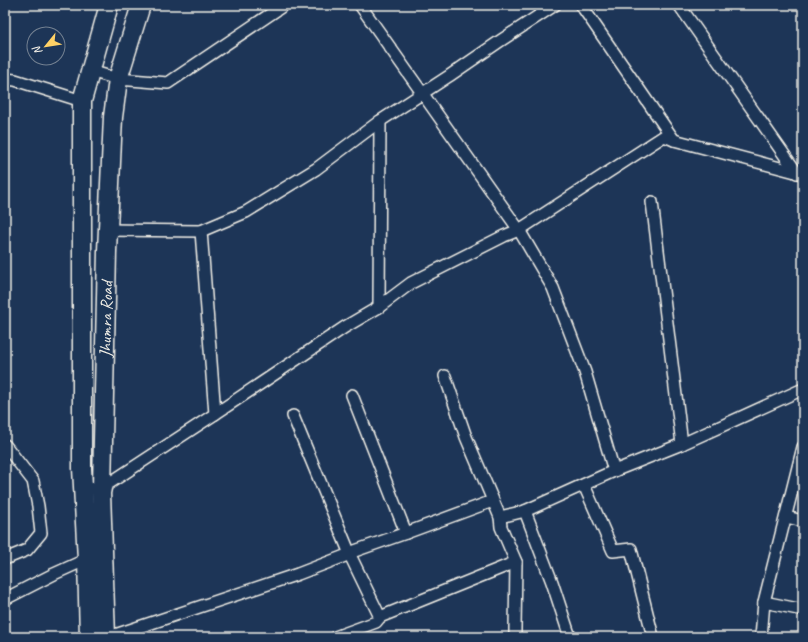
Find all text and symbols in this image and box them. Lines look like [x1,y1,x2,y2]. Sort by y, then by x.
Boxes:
north arrow [26,26,66,66]
text: N [28,43,45,57]
street label: Jhumra Road [94,279,117,359]

